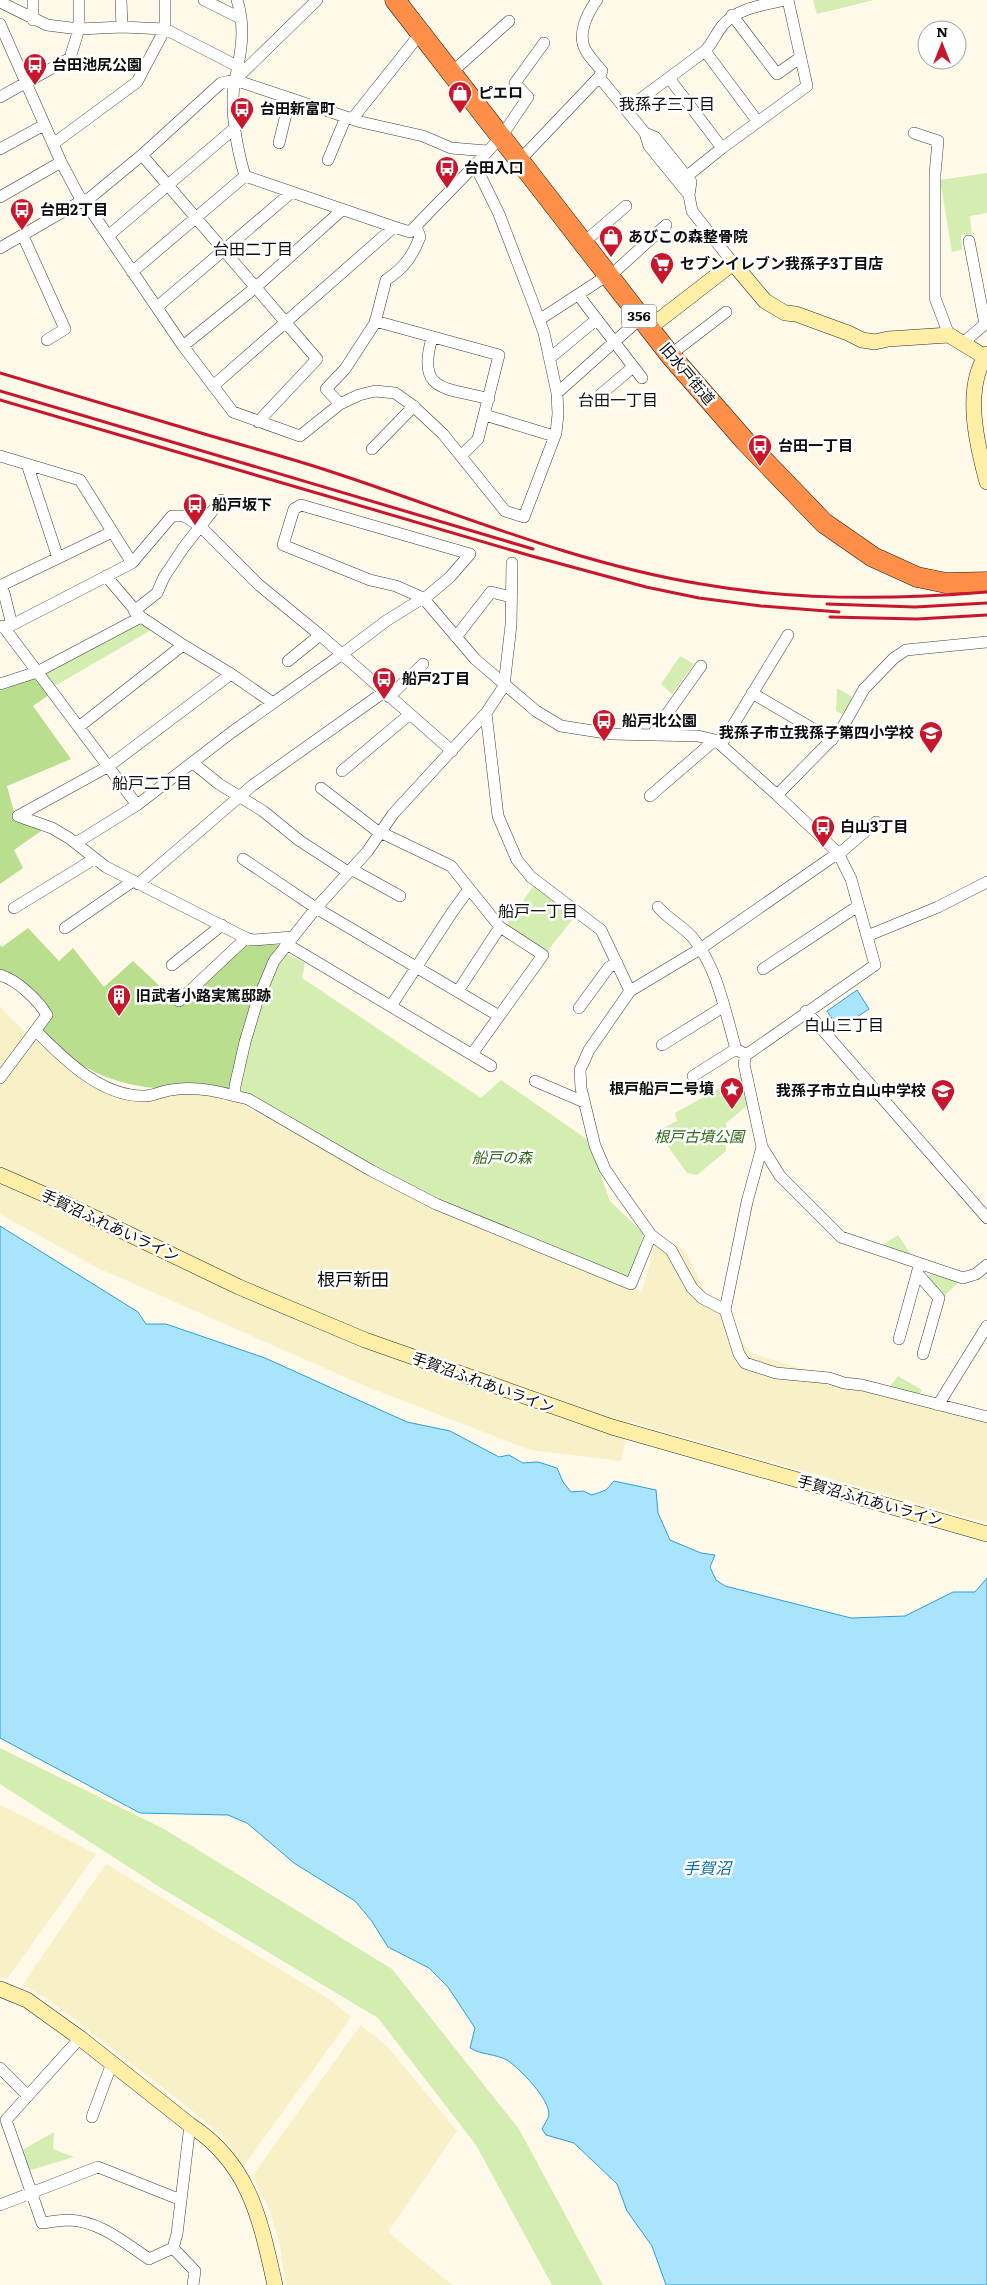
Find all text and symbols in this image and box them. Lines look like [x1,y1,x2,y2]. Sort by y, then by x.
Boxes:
north arrow [917,20,967,70]
text: N [936,21,948,41]
bus stop icon: 台田池尻公園 [22,52,48,86]
place label: 台田池尻公園 [52,52,142,75]
shop icon: ピエロ [447,80,473,114]
place label: ピエロ [478,80,523,103]
district label: 我孫子三丁目 [619,91,715,115]
bus stop icon: 台田新富町 [229,96,255,130]
place label: 台田新富町 [260,96,335,119]
bus stop icon: 台田入口 [434,155,460,189]
place label: 台田入口 [464,155,524,178]
bus stop icon: 台田2丁目 [9,197,35,231]
place label: 台田2丁目 [40,197,108,220]
shop icon: あびこの森整骨院 [598,224,624,258]
place label: あびこの森整骨院 [628,224,748,247]
district label: 台田二丁目 [213,236,293,260]
supermarket icon: セブンイレブン我孫子3丁目店 [649,251,675,285]
place label: セブンイレブン我孫子3丁目店 [680,251,883,274]
road number: 356 [622,304,656,328]
street label: 旧水戸街道 [655,337,721,409]
district label: 台田一丁目 [578,387,658,411]
bus stop icon: 台田一丁目 [747,433,773,467]
place label: 台田一丁目 [778,433,853,456]
bus stop icon: 船戸坂下 [182,492,208,526]
place label: 船戸坂下 [212,492,272,515]
bus stop icon: 船戸2丁目 [371,666,397,700]
place label: 船戸2丁目 [402,666,470,689]
bus stop icon: 船戸北公園 [591,708,617,742]
place label: 船戸北公園 [622,708,697,731]
place label: 我孫子市立我孫子第四小学校 [719,720,914,743]
school or university icon: 我孫子市立我孫子第四小学校 [918,720,944,754]
district label: 船戸二丁目 [112,770,192,794]
bus stop icon: 白山3丁目 [810,814,836,848]
place label: 白山3丁目 [840,814,908,837]
district label: 船戸一丁目 [498,898,578,922]
building icon: 旧武者小路実篤邸跡 [106,983,132,1017]
place label: 旧武者小路実篤邸跡 [136,983,271,1006]
district label: 白山三丁目 [804,1012,884,1036]
place label: 根戸船戸二号墳 [609,1076,714,1099]
place icon: 根戸船戸二号墳 [719,1076,745,1110]
place label: 我孫子市立白山中学校 [776,1078,926,1101]
school or university icon: 我孫子市立白山中学校 [930,1078,956,1112]
park label: 根戸古墳公園 [654,1124,746,1147]
park label: 船戸の森 [472,1145,534,1168]
street label: 手賀沼ふれあいライン [38,1183,183,1267]
district label: 根戸新田 [317,1265,389,1292]
street label: 手賀沼ふれあいライン [409,1345,558,1418]
street label: 手賀沼ふれあいライン [795,1468,946,1531]
water label: 手賀沼 [683,1855,733,1879]

